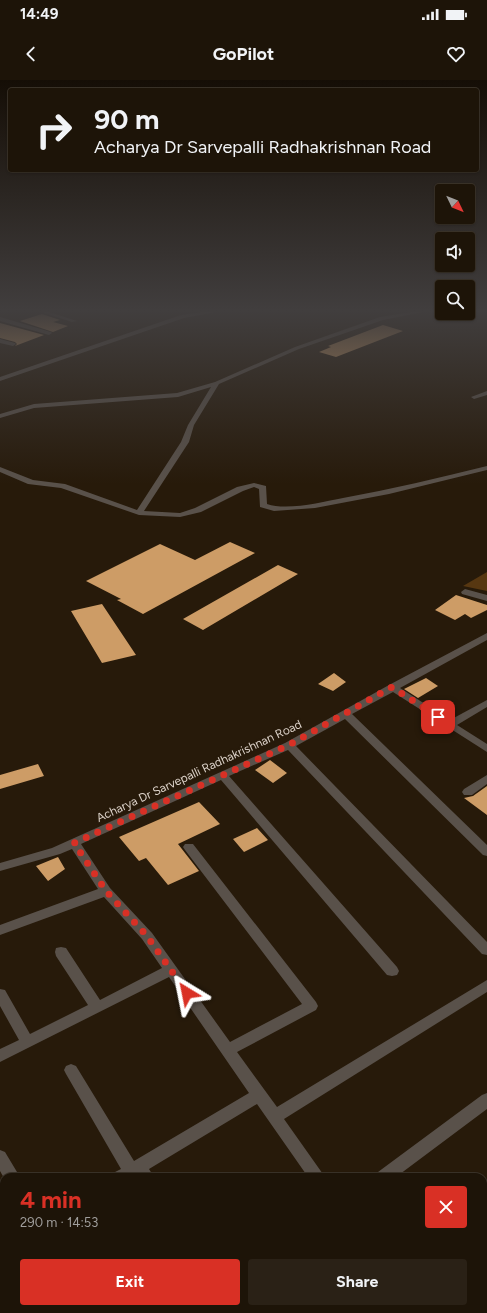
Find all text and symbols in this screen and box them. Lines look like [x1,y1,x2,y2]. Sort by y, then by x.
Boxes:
text: 14:49 [20,5,59,23]
icon: back [20,43,42,65]
text: GoPilot [213,43,274,65]
icon: heart [445,43,467,65]
text: 90 m [94,102,159,136]
icon: right [28,104,80,156]
text: Acharya Dr Sarvepalli Radhakrishnan Road [94,136,431,158]
north arrow [435,184,475,224]
map controls [435,184,475,320]
button: sound [435,232,475,272]
button: search [435,280,475,320]
pin [421,700,455,734]
icon: arrive [427,706,449,728]
street label: Acharya Dr Sarvepalli Radhakrishnan Road [94,717,304,825]
position arrow [166,972,208,1014]
text: 4 min [20,1185,82,1214]
button: close [425,1186,467,1228]
text: 290 m · 14:53 [20,1215,98,1230]
button: Exit [20,1259,240,1305]
button: Share [248,1259,467,1305]

